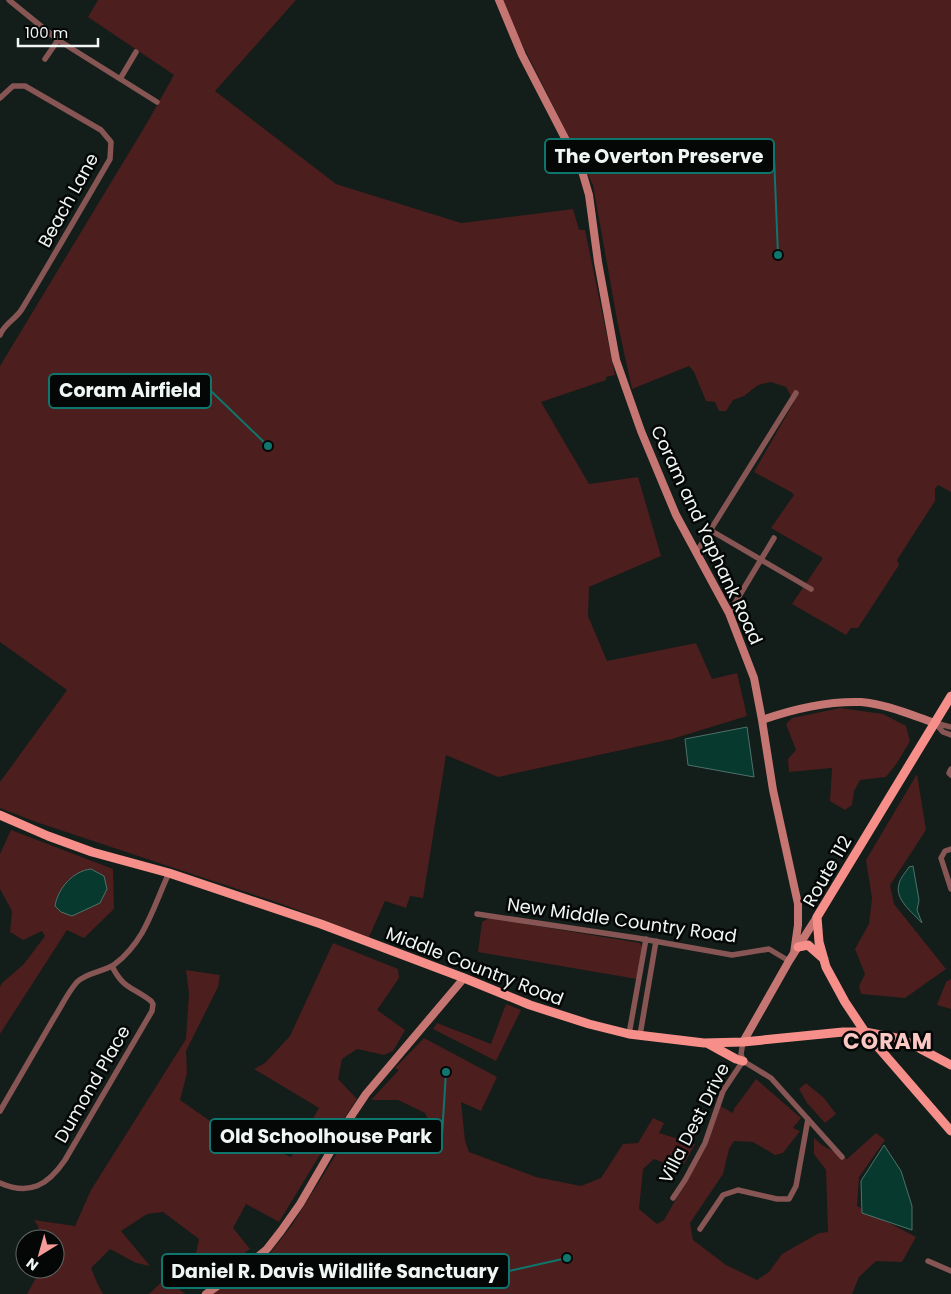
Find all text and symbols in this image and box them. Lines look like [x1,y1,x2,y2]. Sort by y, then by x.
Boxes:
scale bar [18,15,98,47]
text: 100 m [25,22,68,43]
callout: The Overton Preserve [545,139,774,173]
text: The Overton Preserve [555,143,764,170]
street label: Beach Lane [32,148,104,252]
callout: Coram Airfield [49,374,211,408]
text: Coram Airfield [59,377,201,404]
street label: Coram and Yaphank Road [645,421,769,649]
street label: Route 112 [797,831,857,911]
street label: New Middle Country Road [506,892,738,948]
street label: Middle Country Road [383,921,567,1011]
street label: Dumond Place [48,1021,136,1147]
district label: CORAM [843,1026,933,1057]
street label: Villa Dest Drive [653,1058,735,1188]
callout: Old Schoolhouse Park [210,1119,442,1153]
text: Old Schoolhouse Park [220,1123,432,1150]
north arrow [15,1229,65,1279]
text: N [22,1253,42,1276]
callout: Daniel R. Davis Wildlife Sanctuary [162,1254,509,1288]
text: Daniel R. Davis Wildlife Sanctuary [171,1258,500,1285]

